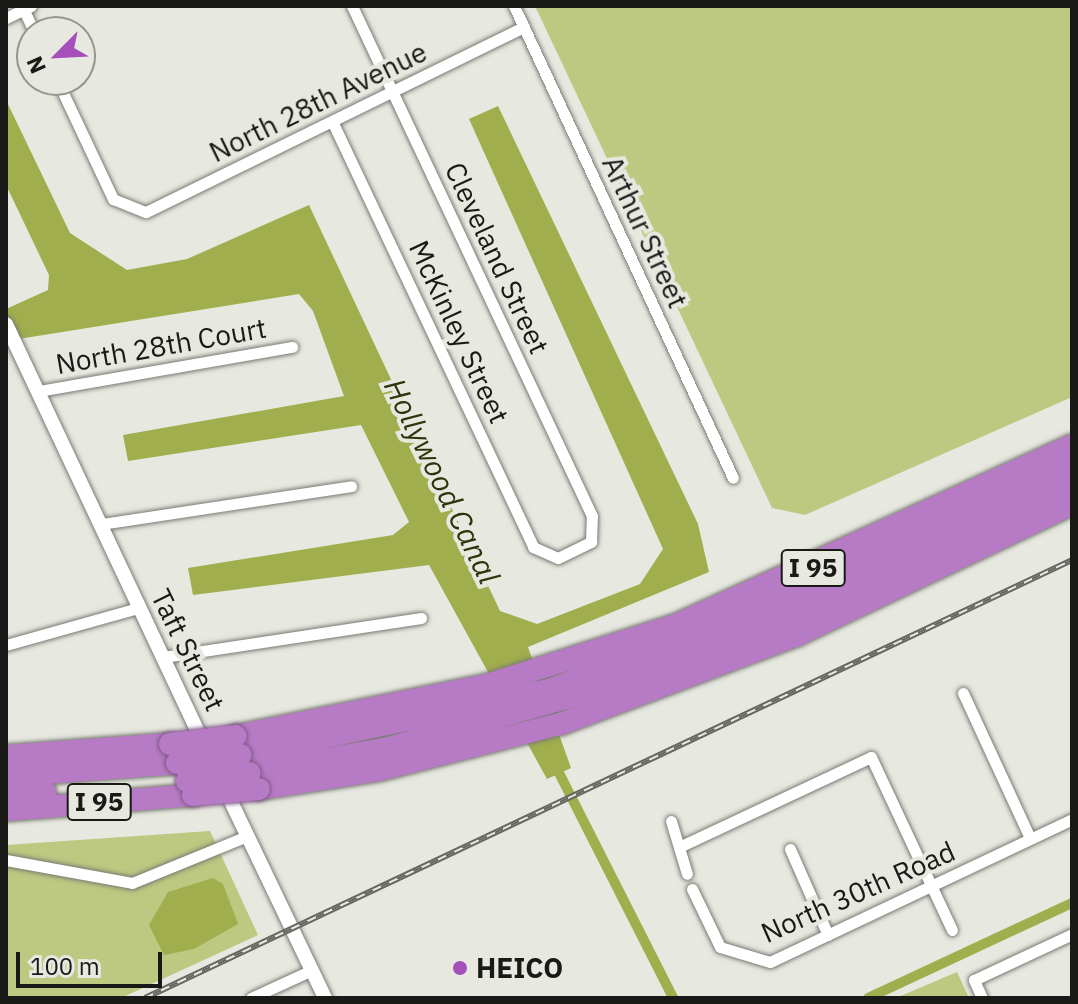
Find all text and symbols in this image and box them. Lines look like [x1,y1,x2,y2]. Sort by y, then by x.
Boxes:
north arrow [16,16,96,96]
street label: North 28th Avenue [204,35,432,169]
text: N [19,52,52,78]
street label: Arthur Street [595,151,695,313]
street label: Cleveland Street [438,157,556,359]
street label: McKinley Street [402,235,516,429]
street label: North 28th Court [53,311,269,381]
water label: Hollywood Canal [377,372,507,590]
road number: I 95 [779,546,847,590]
street label: Taft Street [144,584,232,716]
road number: I 95 [65,780,133,824]
street label: North 30th Road [756,834,960,950]
scale bar [20,936,166,986]
text: 100 m [30,950,100,982]
place label: HEICO [476,951,563,985]
marker: HEICO [451,959,469,977]

